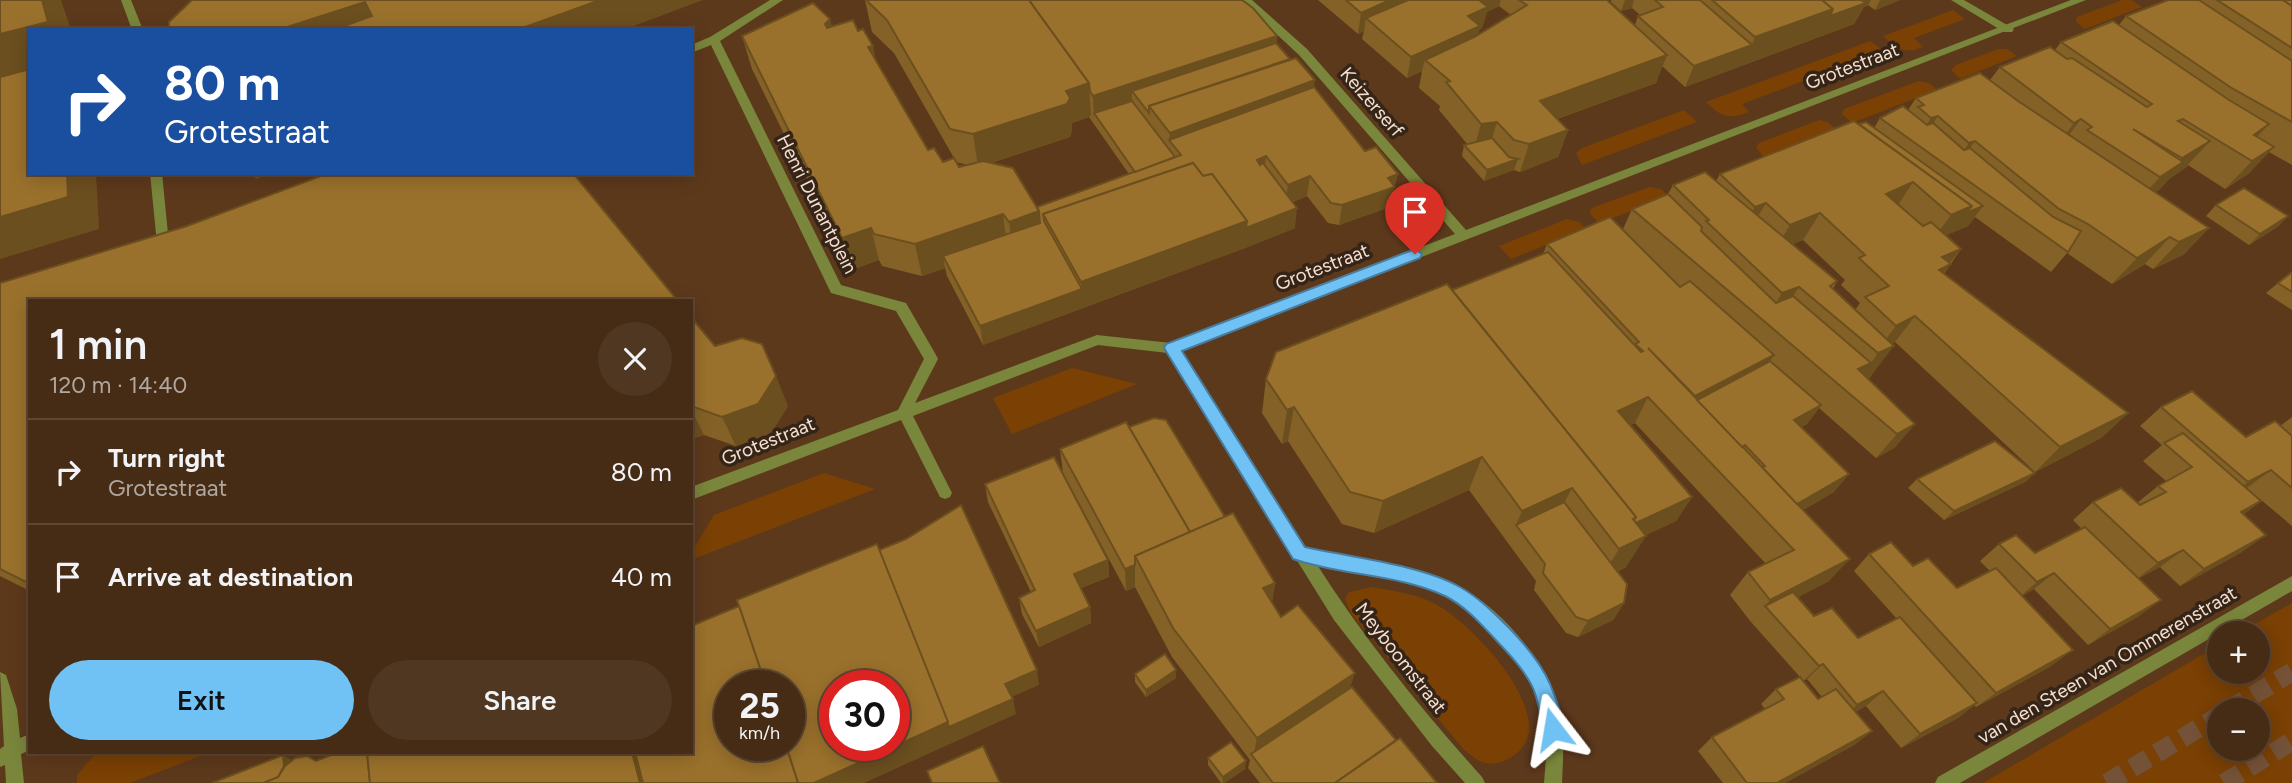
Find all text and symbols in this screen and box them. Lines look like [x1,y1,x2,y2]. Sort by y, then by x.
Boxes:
street label: Grotestraat [1802,38,1902,94]
text: 80 m [164,53,280,112]
icon: right [49,56,140,147]
street label: Keizerserf [1335,62,1409,142]
text: Grotestraat [164,113,330,151]
street label: Henri Dunantplein [772,130,862,278]
pin [1385,182,1445,254]
icon: arrive [1396,193,1434,231]
street label: Grotestraat [1272,239,1372,295]
text: 1 min [49,319,147,370]
button: close [598,322,672,396]
text: 120 m · 14:40 [49,371,187,399]
street label: Grotestraat [718,412,818,470]
text: Turn right [108,442,225,474]
icon: right [49,453,87,491]
text: 80 m [611,456,672,488]
text: Grotestraat [108,474,227,502]
icon: arrive [49,558,87,596]
text: Arrive at destination [108,561,353,593]
text: 40 m [611,561,672,593]
street label: van den Steen van Ommerenstraat [1974,581,2240,749]
street label: Meyboomstraat [1351,598,1451,718]
map controls [2207,621,2270,761]
button: + [2207,621,2270,684]
button: Exit [49,660,354,740]
button: Share [368,660,672,740]
speed limit sign: 30 [819,670,910,761]
text: 25 [739,685,780,727]
position arrow [1516,692,1590,766]
button: − [2207,698,2270,761]
text: km/h [739,722,780,744]

